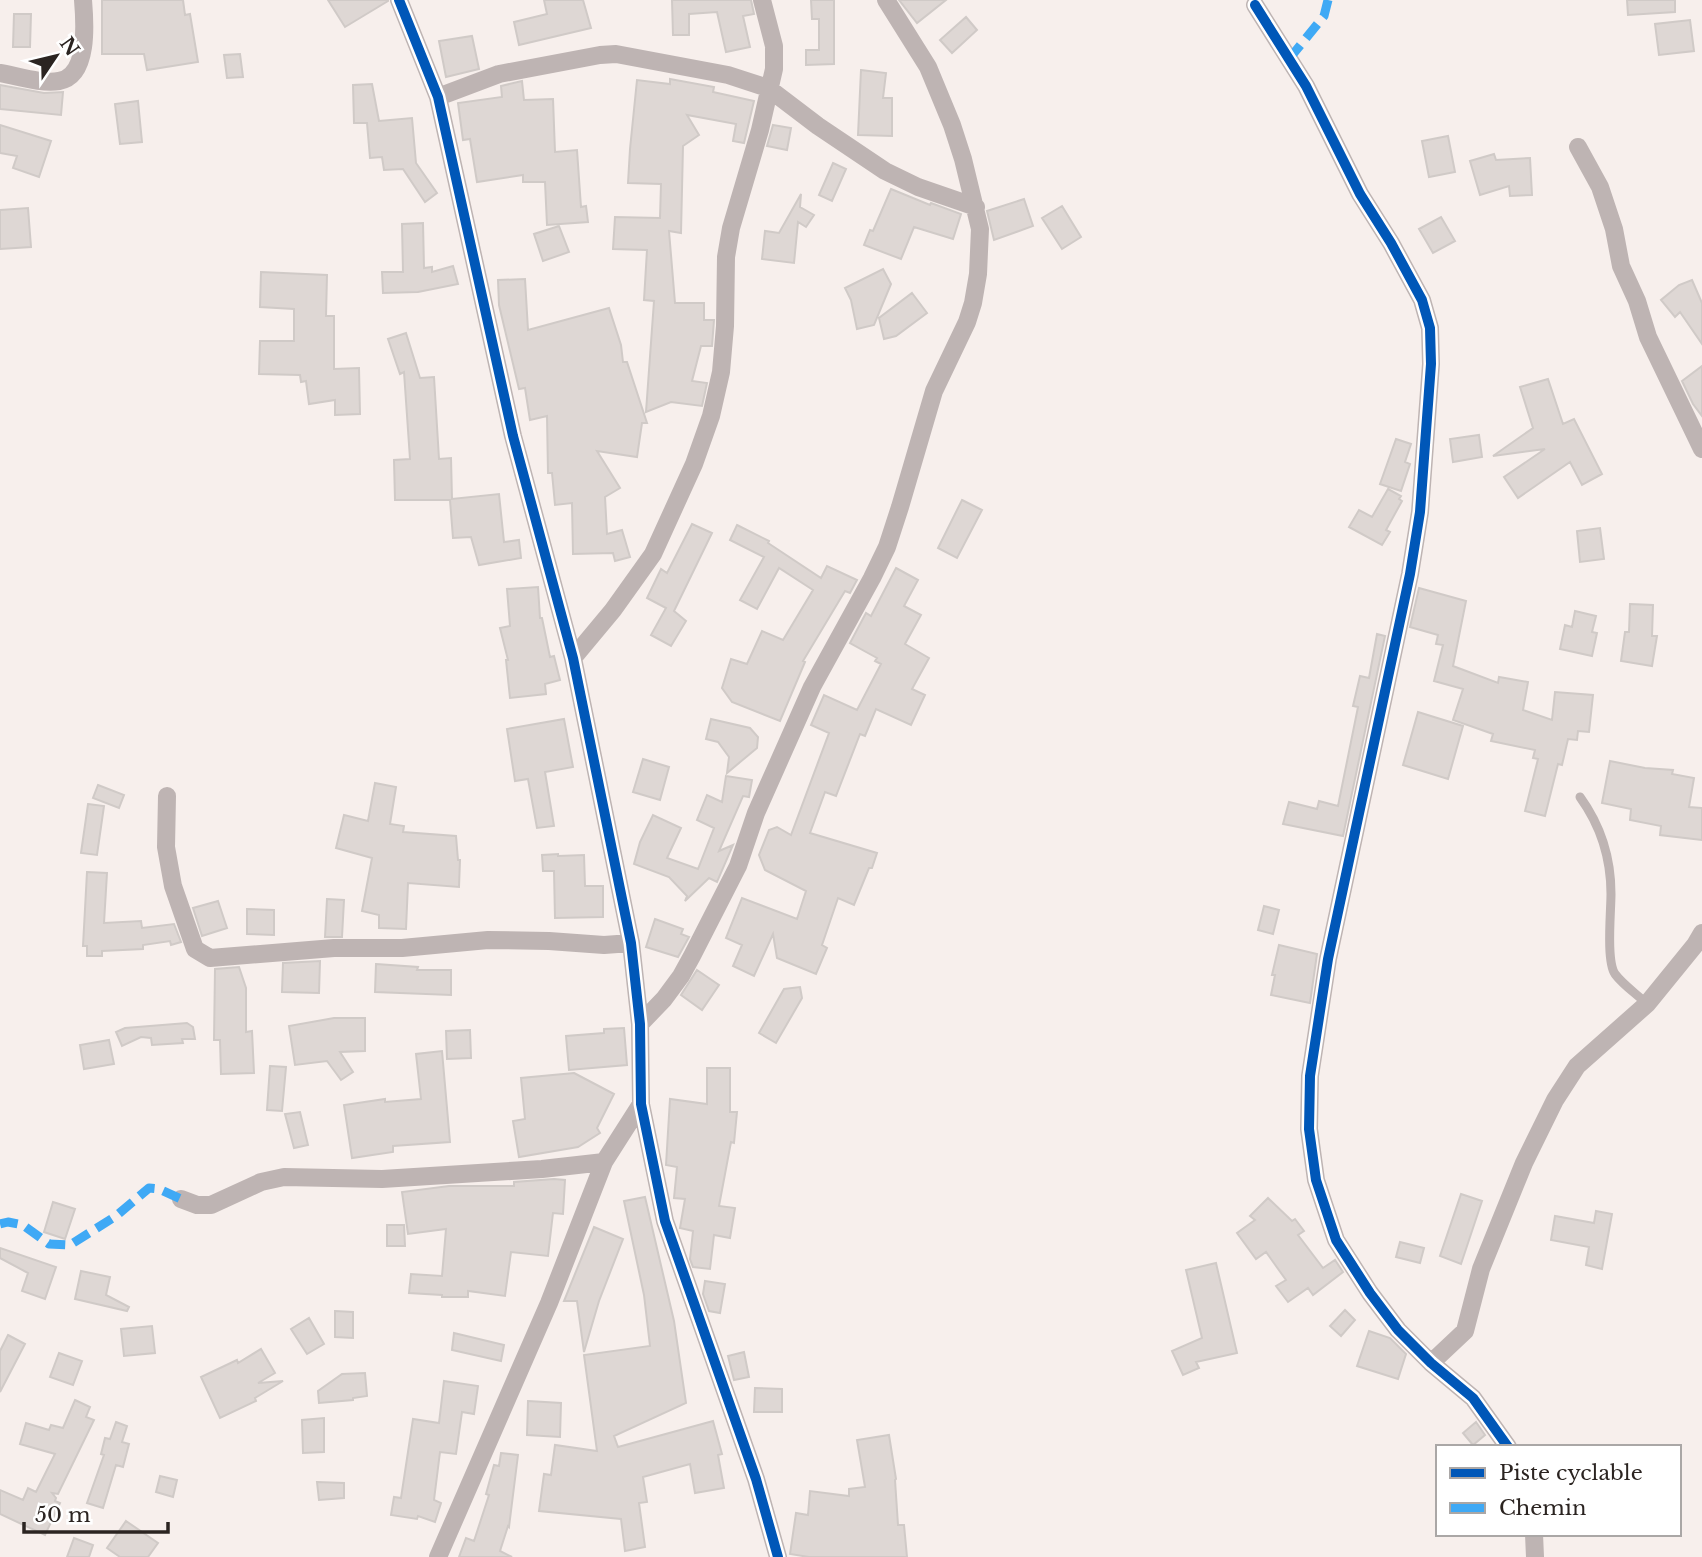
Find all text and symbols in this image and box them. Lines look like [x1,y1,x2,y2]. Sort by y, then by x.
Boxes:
north arrow [21,21,91,91]
text: N [55,33,84,61]
legend [1436,1445,1681,1536]
text: Piste cyclable [1499,1460,1643,1486]
scale bar [24,1490,168,1534]
text: Chemin [1499,1495,1587,1521]
text: 50 m [35,1502,91,1528]

